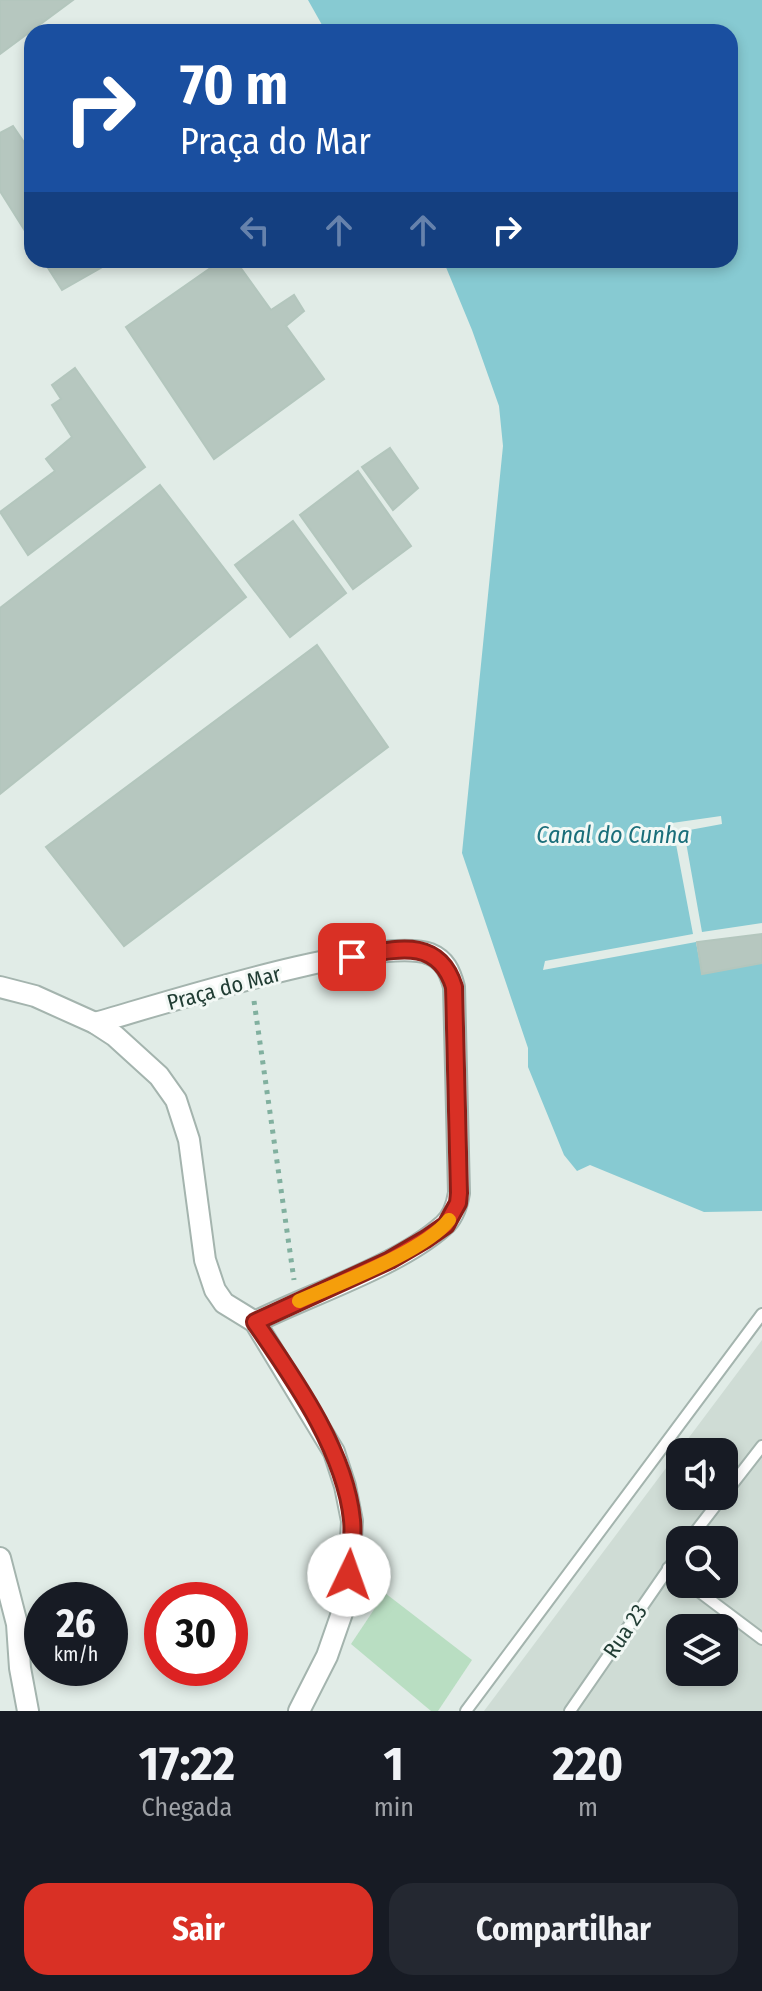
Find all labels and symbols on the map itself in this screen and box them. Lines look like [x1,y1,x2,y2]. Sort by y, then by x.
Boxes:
water label: Canal do Cunha [536,821,690,849]
pin [318,923,386,991]
street label: Praça do Mar [164,960,284,1016]
position arrow [307,1533,391,1617]
speed limit sign: 30 [144,1582,248,1686]
street label: Rua 23 [597,1599,653,1663]

